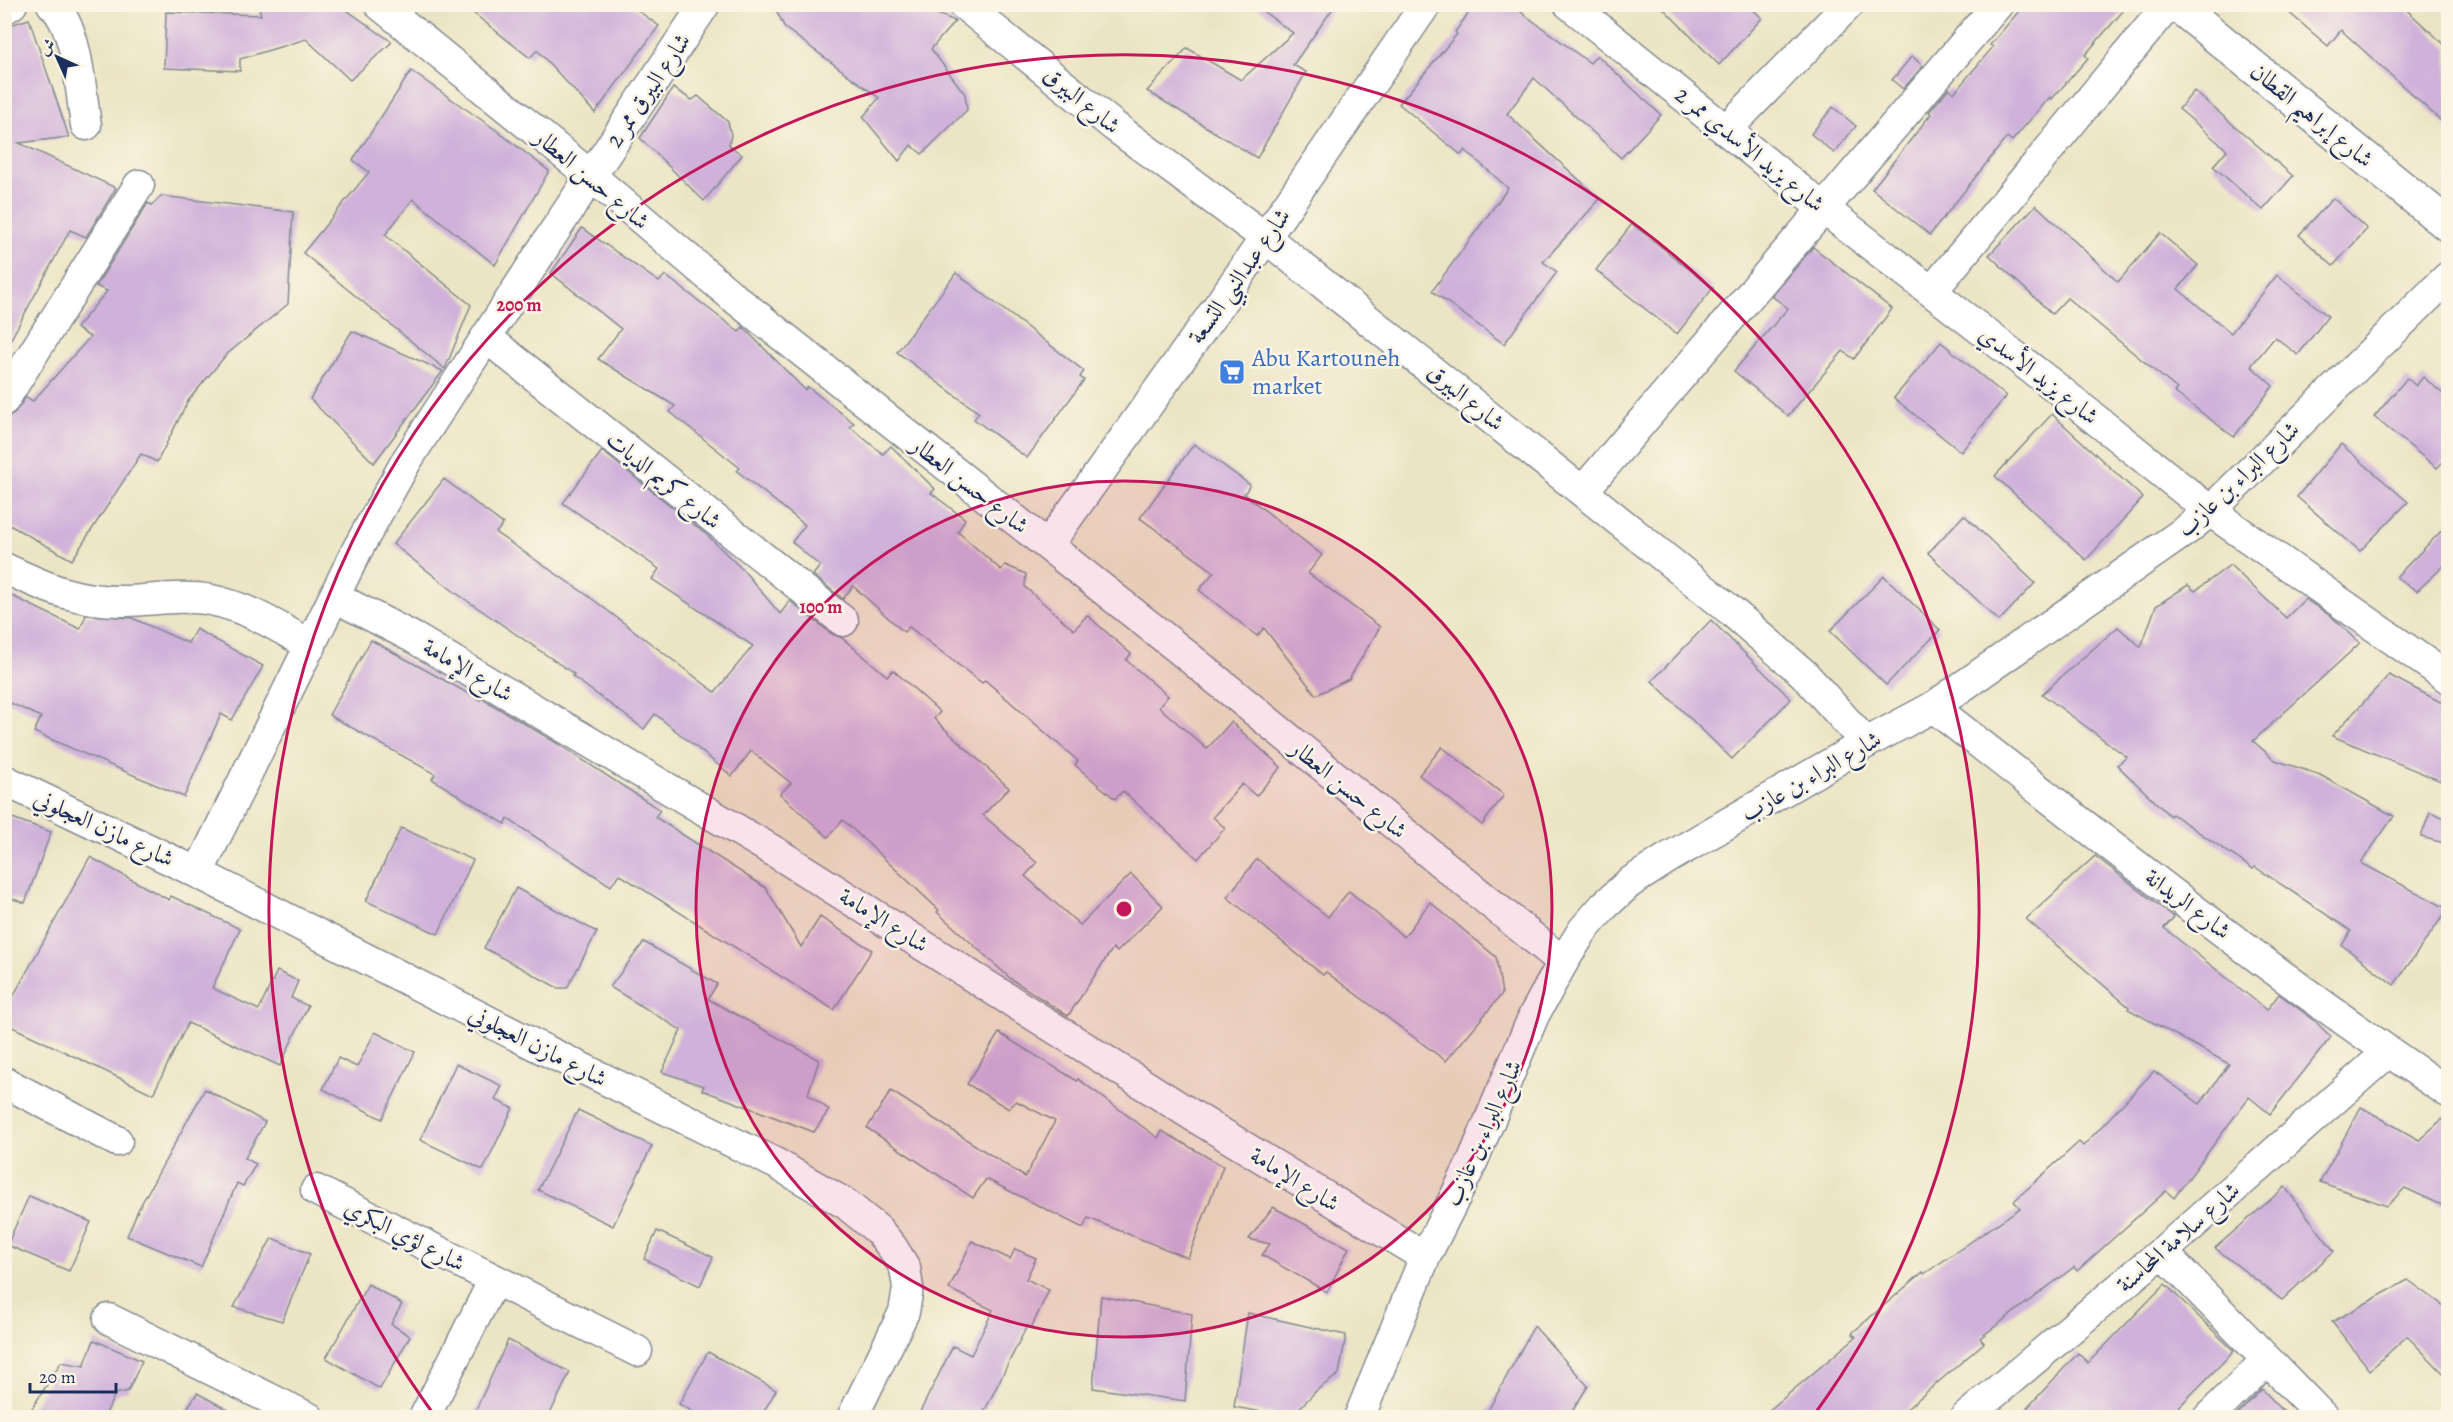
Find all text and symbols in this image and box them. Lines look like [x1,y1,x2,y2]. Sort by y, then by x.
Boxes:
north arrow [27,27,87,87]
street label: شارع البيرق ممر 2 [598,27,701,156]
text: ش [34,34,60,60]
street label: شارع إبراهيم القطان [2239,55,2380,181]
street label: شارع البيرق [1034,59,1128,144]
street label: شارع يزيد الأسدي ممر 2 [1666,79,1832,222]
street label: شارع حسن العطار [523,120,657,240]
street label: شارع عبدالنبي التسعة [1180,202,1303,354]
text: 200 m [496,293,542,317]
street label: شارع يزيد الأسدي [1970,318,2106,435]
place label: Abu Kartouneh market [1251,342,1400,402]
street label: شارع البيرق [1418,356,1512,441]
supermarket icon: Abu Kartouneh market [1217,357,1247,387]
street label: شارع البراء بن عازب [2170,414,2309,547]
street label: شارع كريم الديات [596,423,729,540]
street label: شارع حسن العطار [900,428,1036,544]
text: 100 m [800,595,842,619]
street label: شارع الإمامة [415,630,519,713]
street label: شارع البراء بن عازب [1735,723,1889,833]
street label: شارع حسن العطار [1280,731,1414,849]
street label: شارع مازن العجلوني [27,781,179,878]
street label: شارع الريدانة [2136,861,2238,950]
street label: شارع الإمامة [831,880,935,964]
centre of rings [1114,899,1134,919]
street label: شارع مازن العجلوني [461,997,613,1098]
street label: شارع البراء بن عازب [1436,1055,1533,1213]
street label: شارع الإمامة [1242,1139,1346,1223]
street label: شارع سلامة المحاسنة [2109,1174,2249,1303]
street label: شارع لؤي البكري [337,1191,471,1283]
scale bar [30,1356,116,1394]
text: 20 m [39,1365,76,1389]

